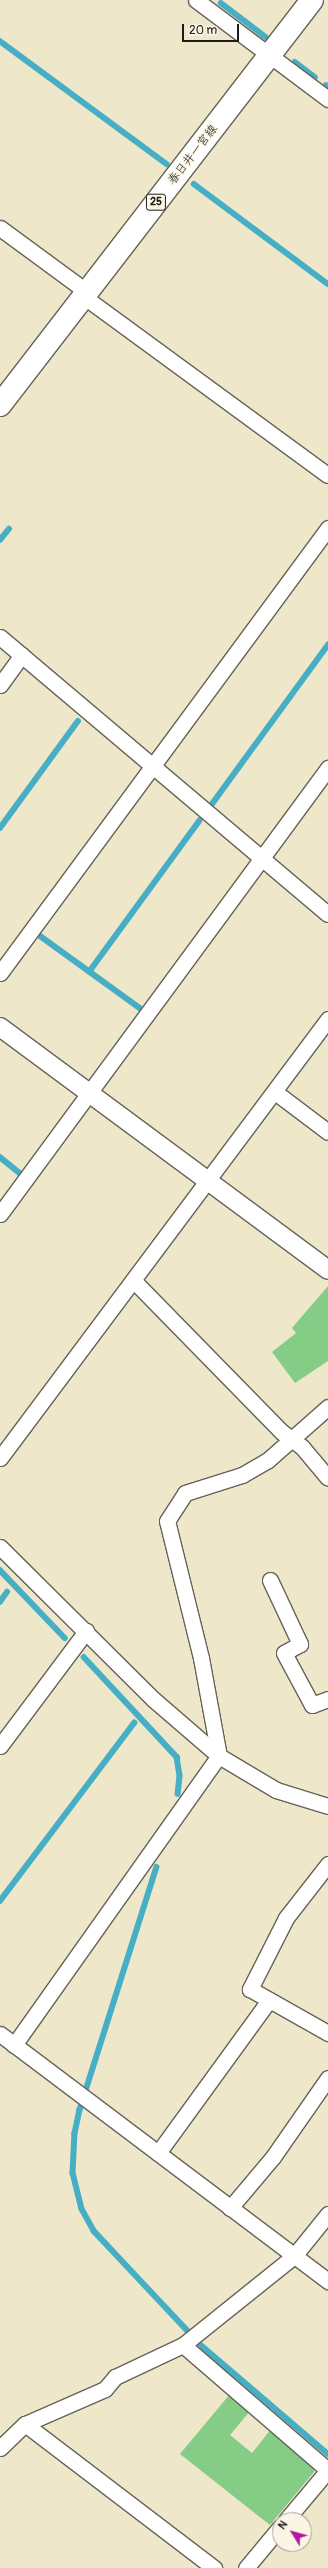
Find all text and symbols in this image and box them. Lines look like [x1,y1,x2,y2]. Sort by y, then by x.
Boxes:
scale bar [184,16,241,42]
text: 20 m [189,23,217,38]
street label: 春日井一宮線 [165,122,221,188]
road number: 25 [145,193,167,211]
north arrow [272,2512,312,2552]
text: N [275,2518,290,2532]

